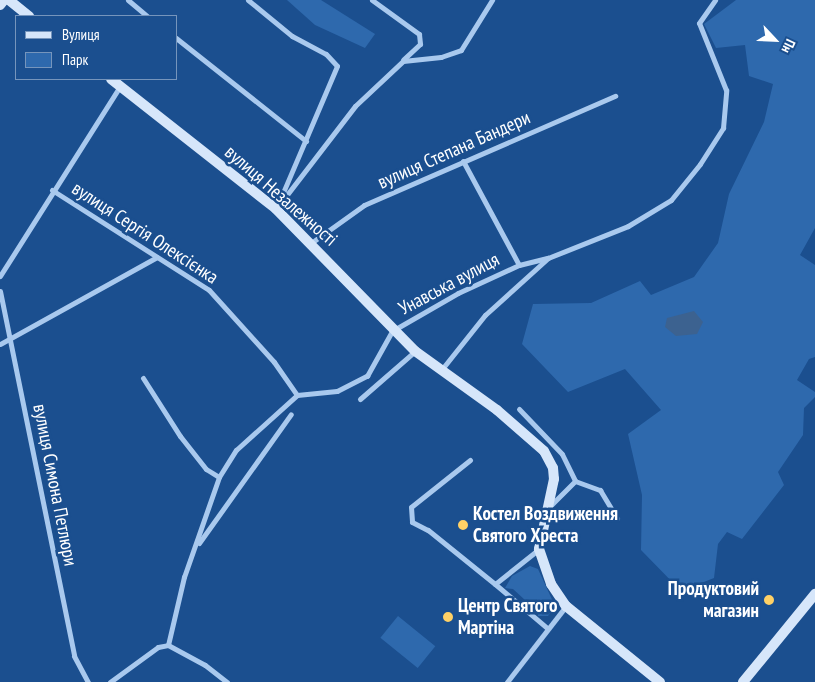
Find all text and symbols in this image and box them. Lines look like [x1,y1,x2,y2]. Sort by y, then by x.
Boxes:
legend [15,15,178,80]
north arrow [750,15,800,65]
text: Вулиця [62,25,100,44]
text: Пн [778,36,800,56]
text: Парк [62,50,88,69]
street label: вулиця Степана Бандери [374,106,534,194]
street label: вулиця Незалежності [220,141,342,251]
street label: вулиця Сергія Олексієнка [68,177,222,289]
street label: Унавська вулиця [395,248,503,320]
street label: вулиця Симона Петлюри [28,402,82,568]
place label: Костел Воздвиження Святого Хреста [473,503,618,547]
marker: Костел Воздвиження Святого Хреста [457,519,469,531]
place label: Продуктовий магазин [668,578,759,622]
marker: Продуктовий магазин [763,594,775,606]
place label: Центр Святого Мартіна [458,595,558,639]
marker: Центр Святого Мартіна [442,611,454,623]

